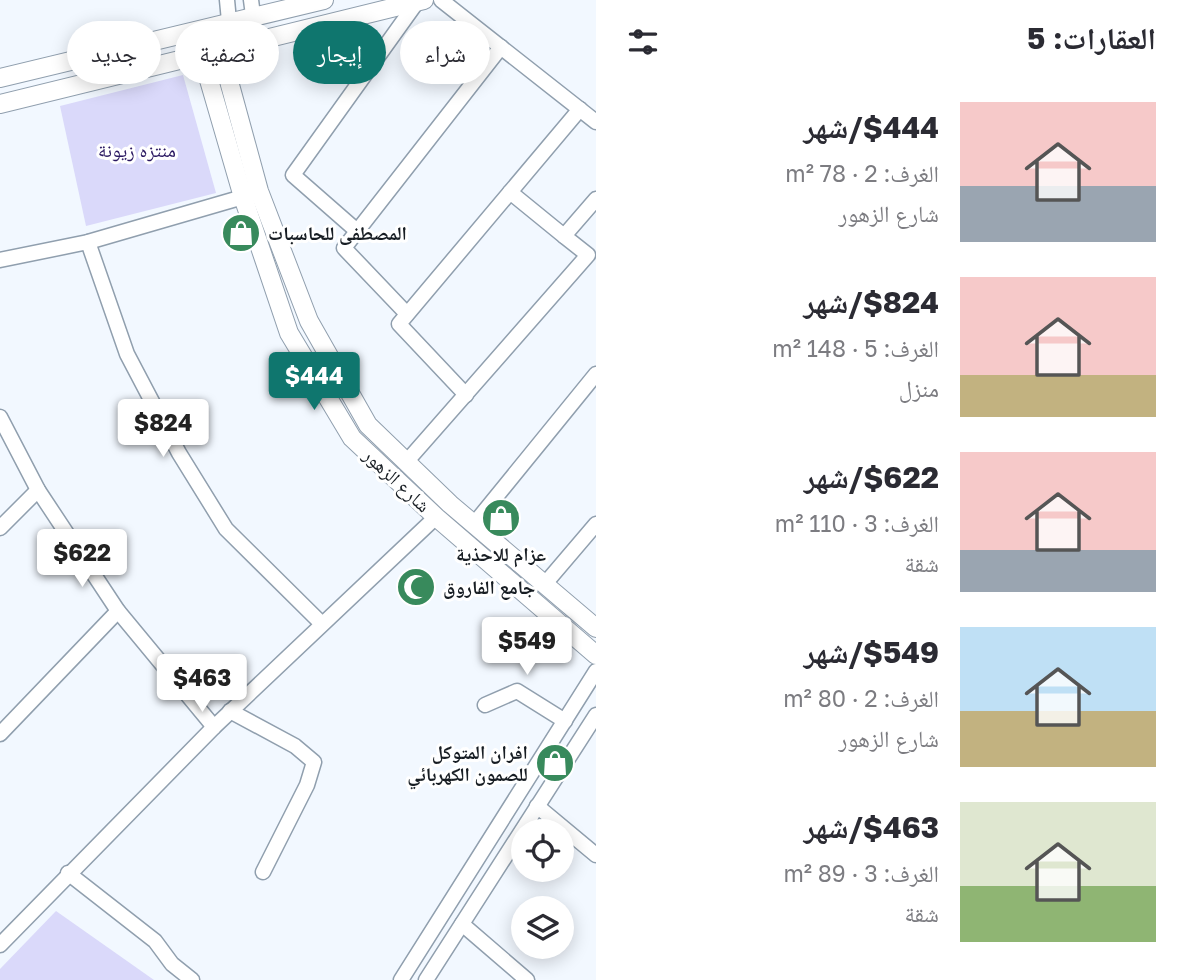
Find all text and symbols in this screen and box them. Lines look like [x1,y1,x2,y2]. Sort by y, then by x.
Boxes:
text: العقارات: 5 [1027,20,1156,56]
chip: جديد [67,21,161,84]
chip: تصفية [175,21,279,84]
chip: إيجار [293,21,386,84]
chip: شراء [400,21,490,84]
icon: filters [624,23,662,61]
text: $444/شهر [803,109,939,145]
icon: home [1016,130,1100,214]
park label: منتزه زيونة [98,138,176,162]
text: الغرف: 2 · 78 m² [785,159,939,187]
text: شارع الزهور [839,199,939,227]
shop icon: المصطفى للحاسبات [220,212,262,254]
place label: المصطفى للحاسبات [268,221,407,245]
text: $824/شهر [803,284,939,320]
icon: home [1016,305,1100,389]
text: الغرف: 5 · 148 m² [772,334,939,362]
pin: $444 [273,352,355,412]
text: $444 [285,361,343,389]
text: منزل [899,374,939,402]
pin: $824 [122,400,204,459]
text: $824 [134,408,192,436]
street label: شارع الزهور [358,442,436,517]
text: $622/شهر [804,459,939,495]
icon: home [1016,480,1100,564]
shop icon: عزام للاحذية [480,497,522,539]
text: الغرف: 3 · 110 m² [775,509,939,537]
pin: $622 [41,530,123,589]
text: $622 [53,538,111,566]
place label: عزام للاحذية [456,542,546,568]
text: شقة [905,549,939,577]
mosque icon: جامع الفاروق [395,566,437,608]
place label: جامع الفاروق [443,575,535,600]
pin: $549 [486,618,568,677]
text: $549 [498,626,556,654]
text: $549/شهر [804,634,939,670]
pin: $463 [161,654,243,714]
icon: home [1016,655,1100,739]
text: $463 [173,663,231,691]
text: الغرف: 2 · 80 m² [783,684,939,712]
text: شارع الزهور [839,724,939,752]
place label: افران المتوكل للصمون الكهربائي [407,740,528,790]
shop icon: افران المتوكل للصمون الكهربائي [534,742,576,784]
text: $463/شهر [804,809,939,845]
map controls [511,819,574,959]
button: locate [511,819,574,882]
icon: home [1016,830,1100,914]
text: الغرف: 3 · 89 m² [783,859,939,887]
button: layers [511,896,574,959]
text: شقة [905,899,939,927]

